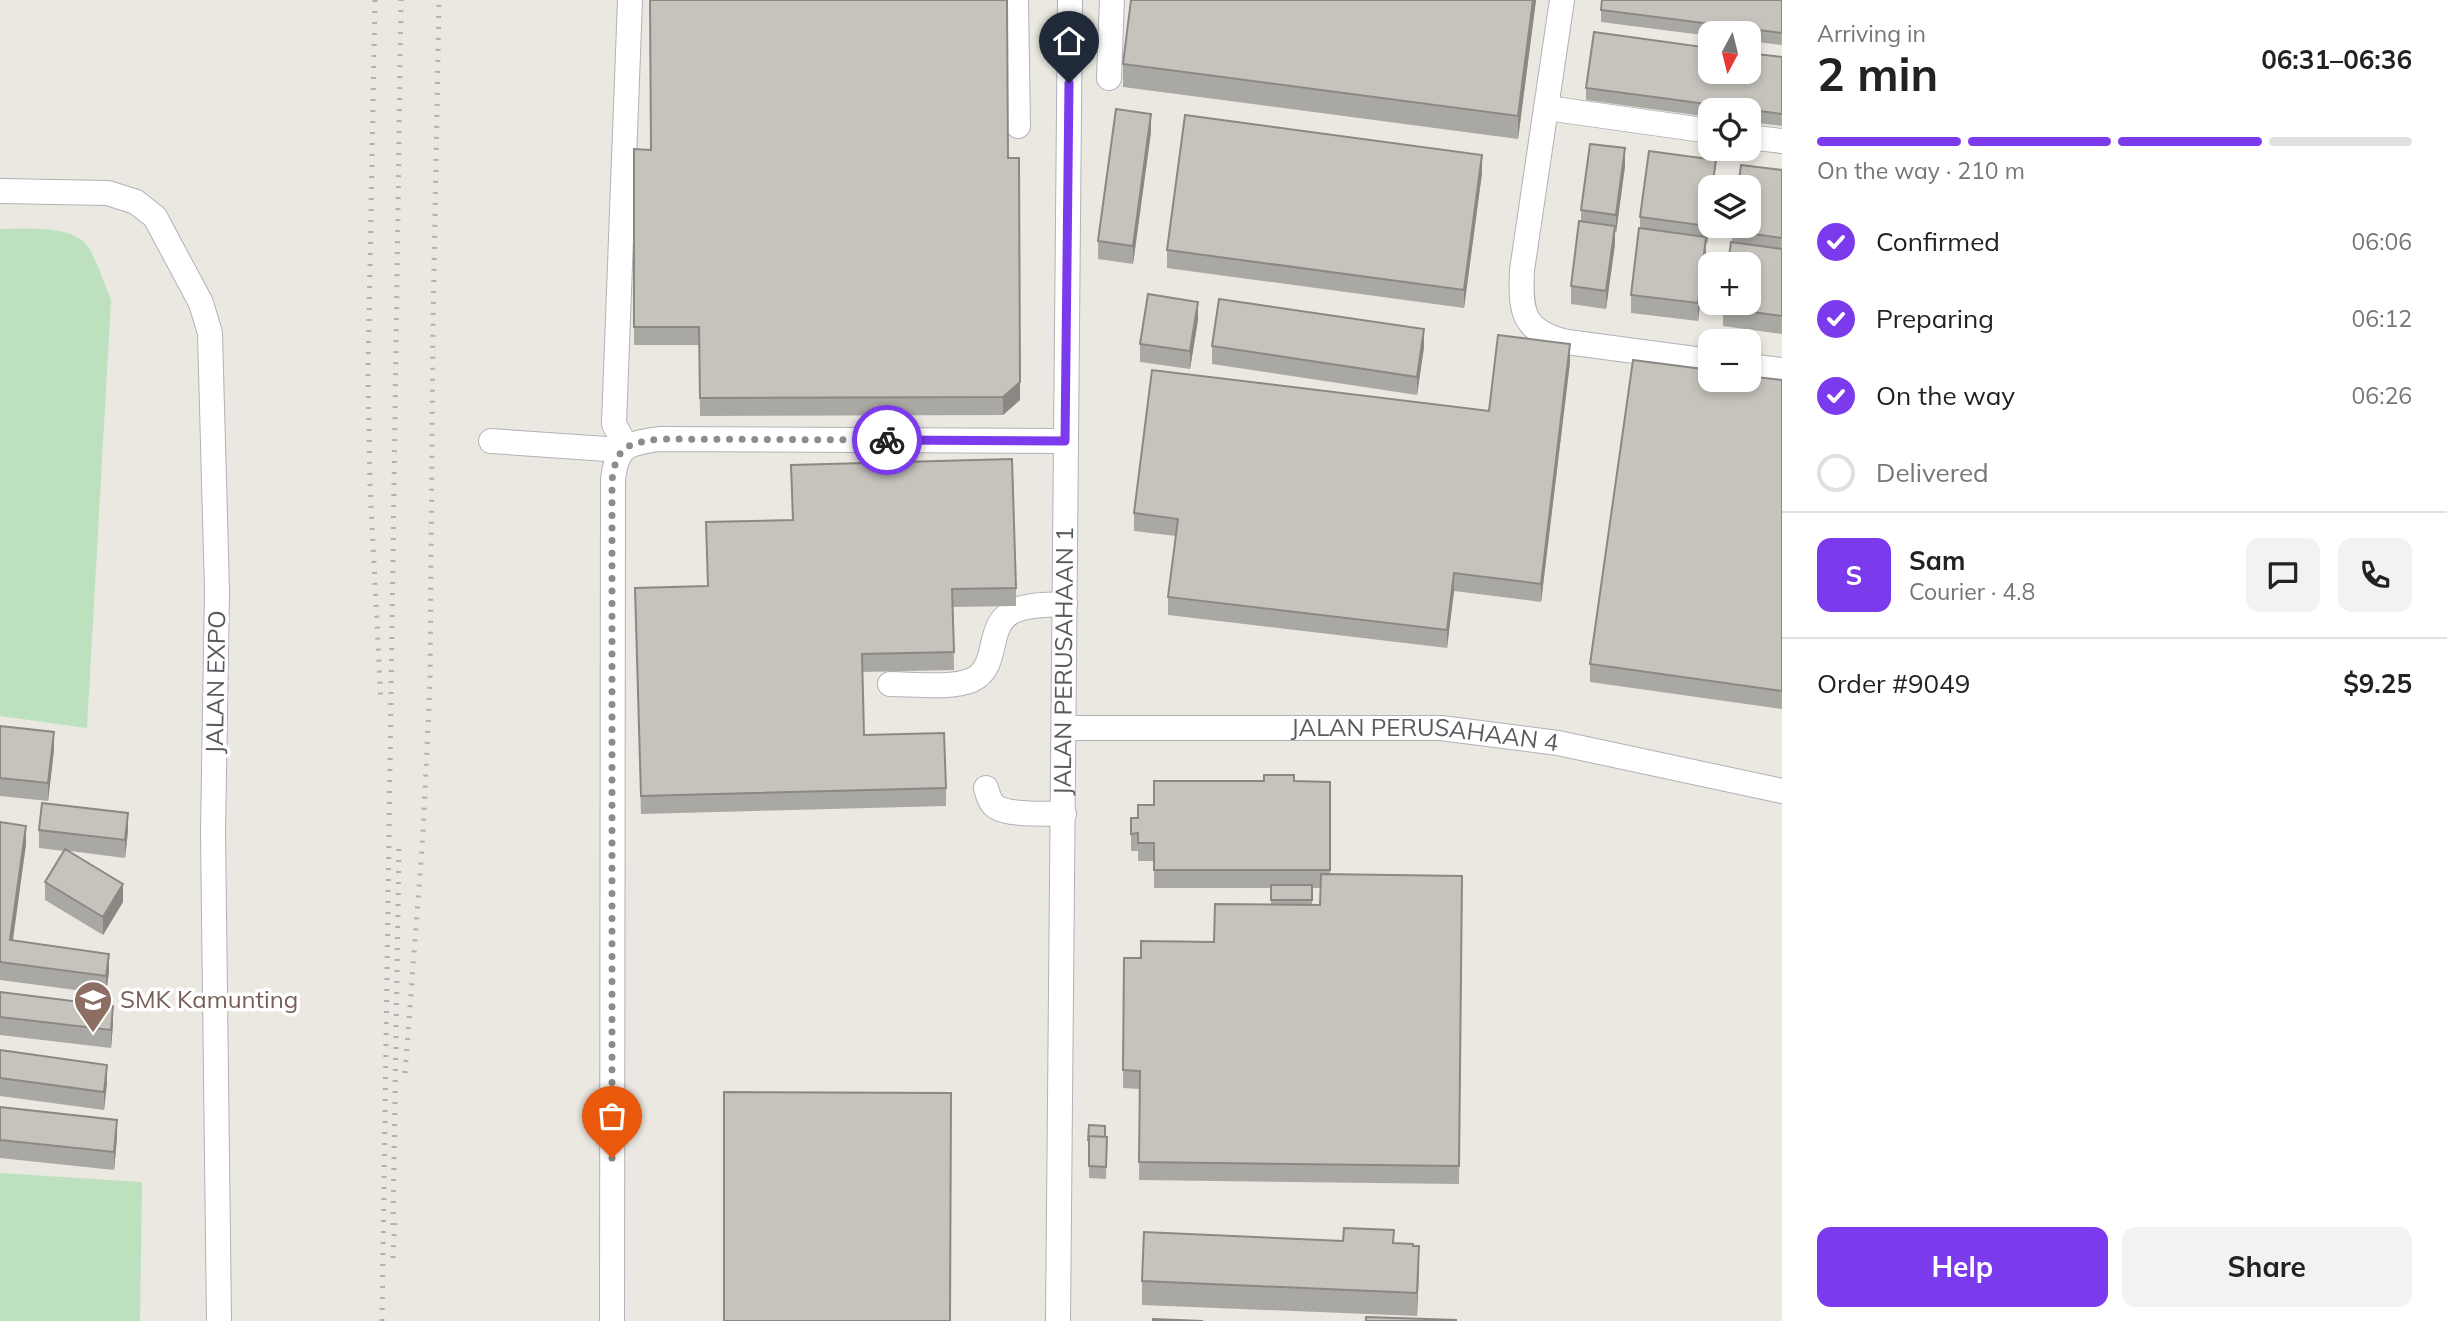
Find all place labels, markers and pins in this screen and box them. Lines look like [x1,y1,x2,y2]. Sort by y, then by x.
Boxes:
pin [1039,11,1099,83]
school or university icon: SMK Kamunting [72,979,114,1034]
place label: SMK Kamunting [120,984,298,1014]
pin [582,1086,642,1158]

